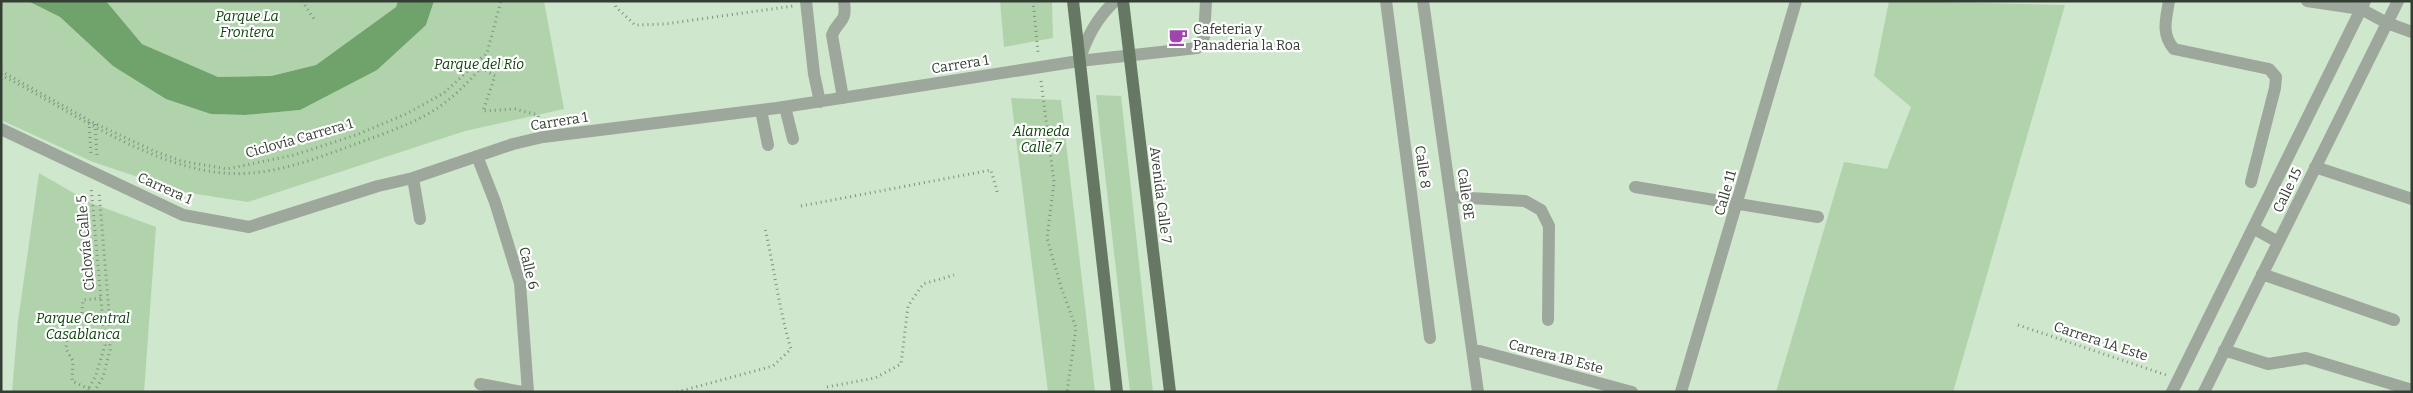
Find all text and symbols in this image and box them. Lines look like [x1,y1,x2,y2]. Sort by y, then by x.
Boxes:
park label: Parque La Frontera [215,8,279,41]
place label: Cafeteria y Panaderia la Roa [1193,21,1301,54]
cafe icon: Cafeteria y Panaderia la Roa [1167,26,1189,48]
street label: Carrera 1 [930,52,990,77]
park label: Parque del Río [434,56,524,73]
street label: Carrera 1 [529,109,589,134]
street label: Ciclovía Carrera 1 [243,115,355,162]
park label: Alameda Calle 7 [1011,123,1070,156]
street label: Calle 8 [1411,144,1434,190]
street label: Avenida Calle 7 [1146,146,1175,245]
street label: Calle 15 [2269,165,2306,216]
street label: Calle 8E [1453,167,1478,221]
street label: Calle 11 [1711,168,1740,218]
street label: Carrera 1 [135,169,195,208]
street label: Ciclovía Calle 5 [73,195,98,291]
street label: Calle 6 [515,245,542,291]
park label: Parque Central Casablanca [36,310,130,343]
street label: Carrera 1A Este [2052,318,2150,365]
street label: Carrera 1B Este [1507,336,1605,377]

